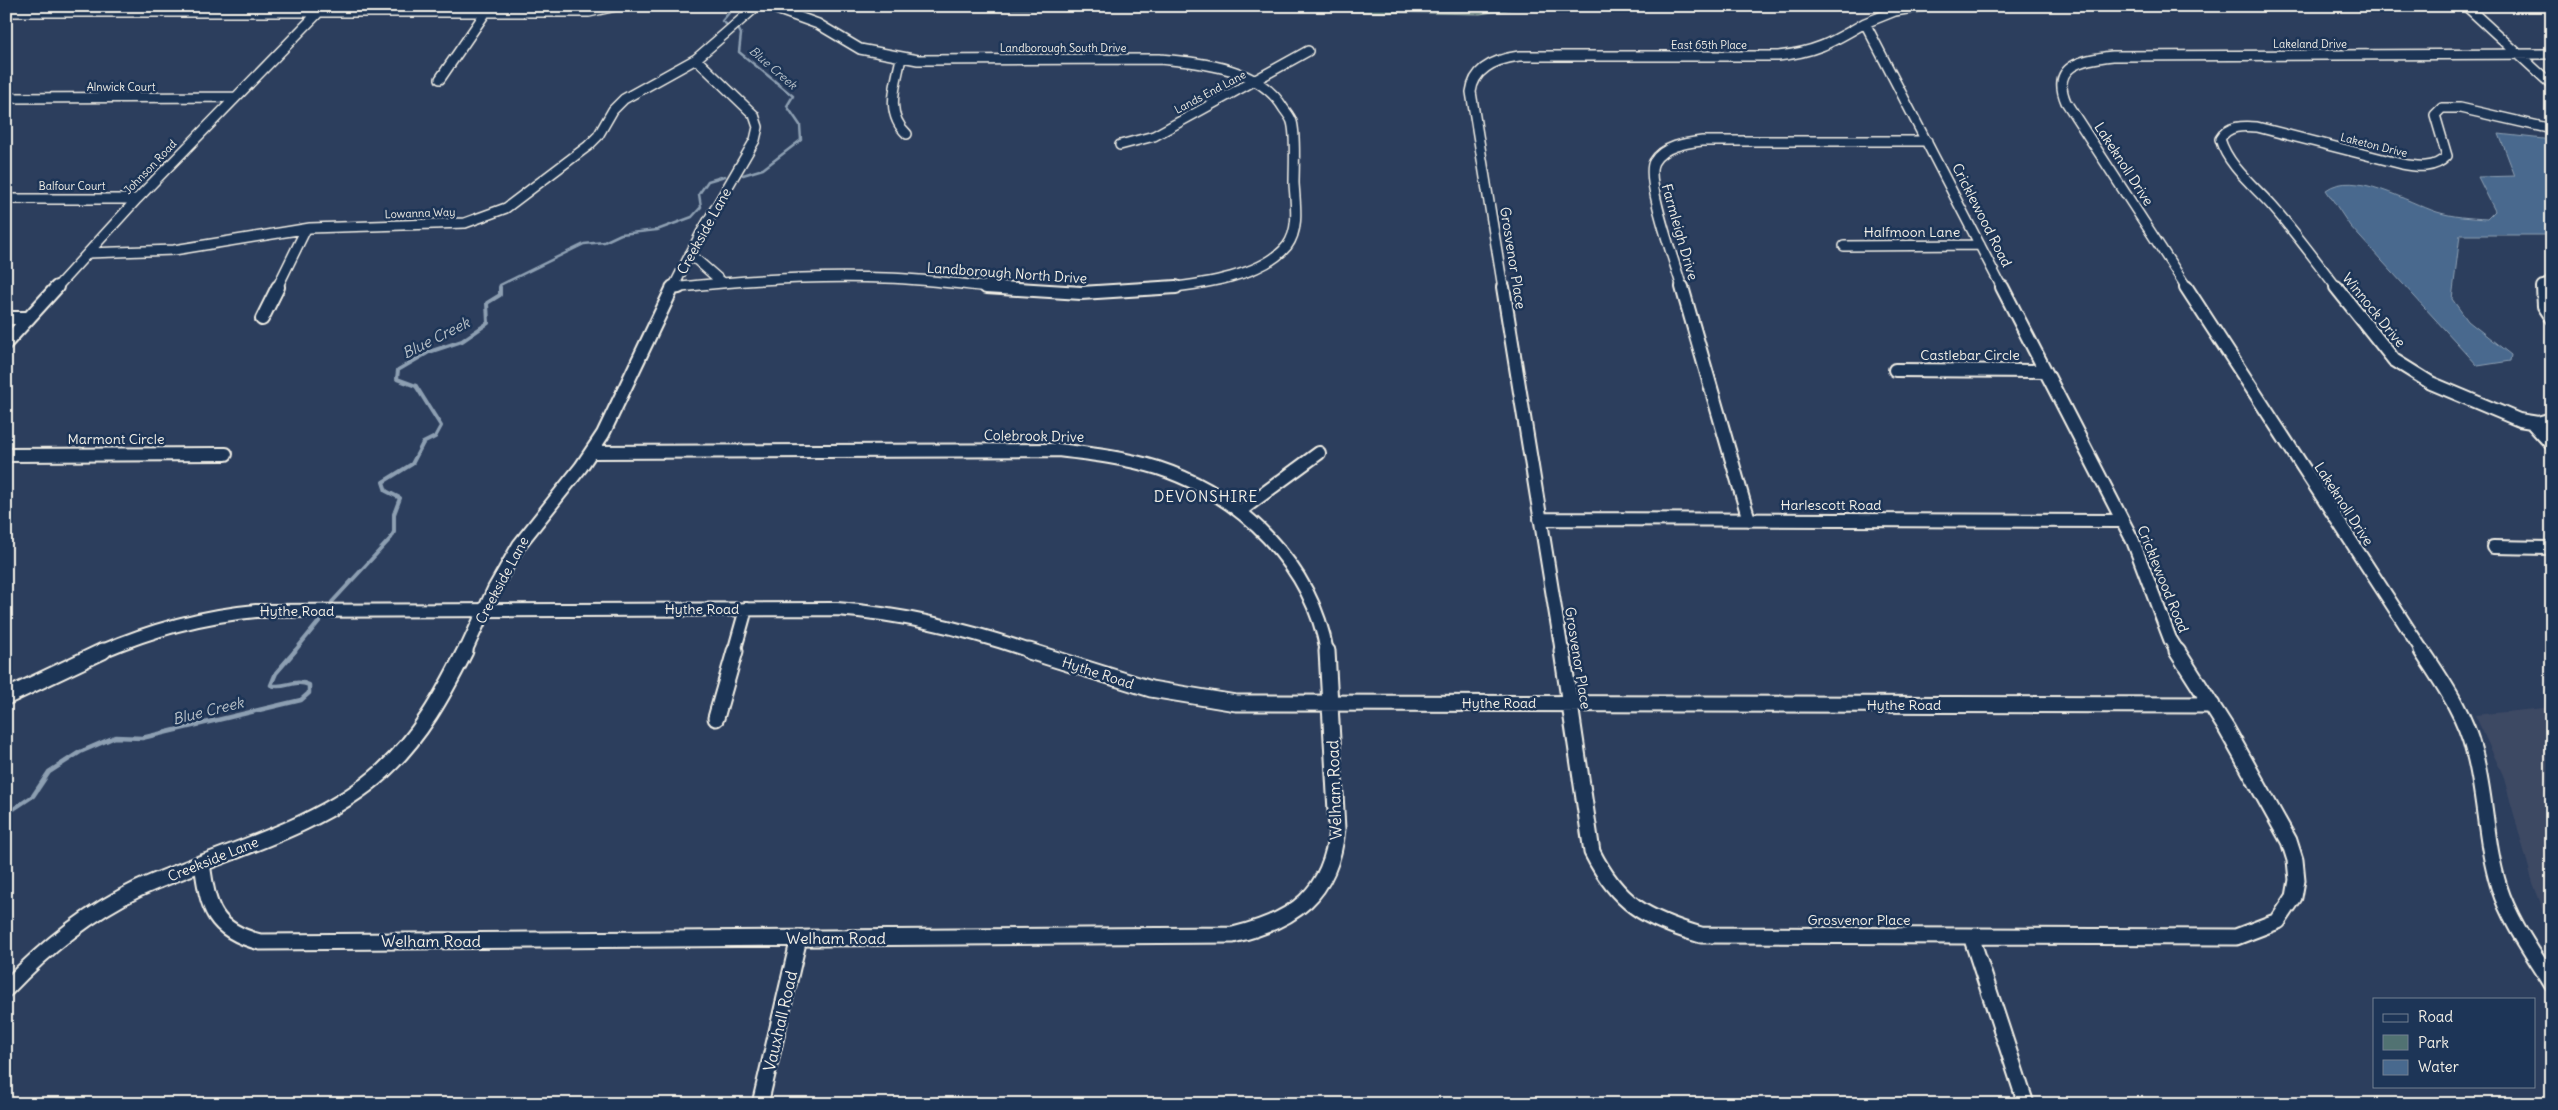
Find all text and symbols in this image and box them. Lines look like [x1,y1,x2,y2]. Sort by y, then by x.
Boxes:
street label: Lakeland Drive [2273,37,2347,51]
street label: East 65th Place [1671,38,1747,52]
street label: Landborough South Drive [1000,41,1126,55]
water label: Blue Creek [746,43,801,93]
street label: Lands End Lane [1172,67,1248,117]
street label: Alnwick Court [87,80,156,94]
street label: Lakeknoll Drive [2090,119,2158,209]
street label: Laketon Drive [2339,130,2409,160]
street label: Johnson Road [120,136,180,197]
street label: Cricklewood Road [1948,160,2016,270]
street label: Balfour Court [38,179,106,193]
street label: Farmleigh Drive [1658,182,1702,282]
street label: Creekside Lane [673,184,735,278]
street label: Lowanna Way [384,205,456,221]
street label: Grosvenor Place [1496,206,1530,310]
street label: Halfmoon Lane [1864,223,1960,241]
street label: Landborough North Drive [926,258,1088,288]
street label: Winnock Drive [2338,269,2410,351]
water label: Blue Creek [399,312,474,363]
street label: Castlebar Circle [1920,346,2020,364]
street label: Colebrook Drive [984,426,1084,446]
street label: Marmont Circle [68,430,164,448]
street label: Lakeknoll Drive [2310,459,2378,549]
district label: DEVONSHIRE [1154,487,1258,506]
street label: Harlescott Road [1780,496,1882,514]
street label: Cricklewood Road [2133,523,2193,635]
street label: Creekside Lane [471,533,533,627]
street label: Hythe Road [665,600,739,618]
street label: Hythe Road [260,602,334,620]
street label: Grosvenor Place [1561,606,1595,710]
street label: Hythe Road [1060,653,1136,693]
water label: Blue Creek [170,692,247,729]
street label: Hythe Road [1462,694,1536,712]
street label: Hythe Road [1867,696,1941,714]
street label: Welham Road [1322,740,1346,840]
street label: Creekside Lane [165,833,261,885]
street label: Grosvenor Place [1807,911,1911,929]
street label: Welham Road [786,928,886,948]
street label: Welham Road [381,931,481,951]
street label: Vauxhall Road [759,969,801,1073]
legend [2373,998,2536,1088]
text: Road [2418,1007,2453,1026]
text: Park [2418,1033,2449,1052]
text: Water [2418,1057,2459,1076]

